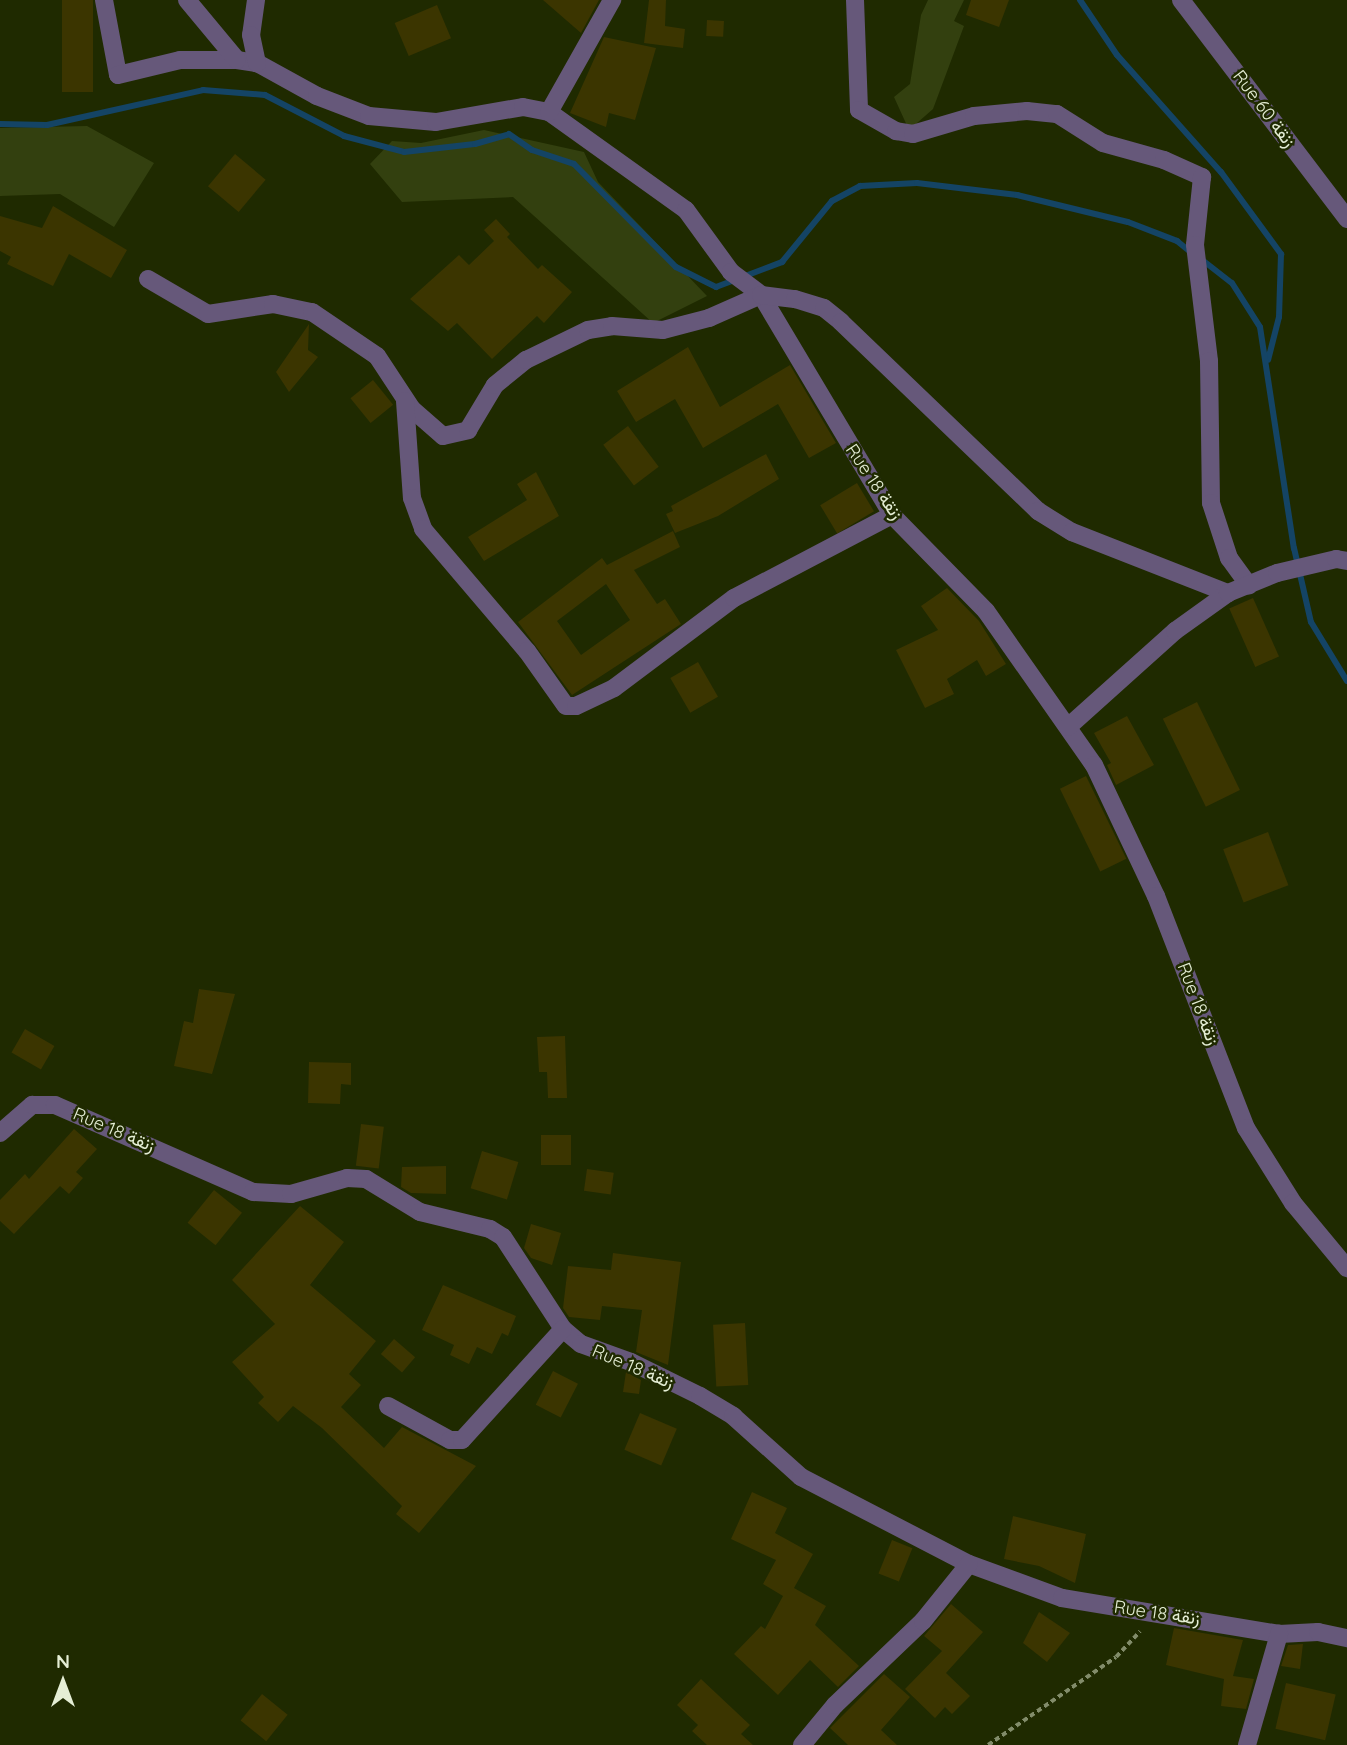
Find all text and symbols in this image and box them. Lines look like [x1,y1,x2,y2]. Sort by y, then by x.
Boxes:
street label: Rue 60 زنقة [1228,66,1300,152]
street label: Rue 18 زنقة [841,440,907,524]
street label: Rue 18 زنقة [1172,960,1224,1048]
street label: Rue 18 زنقة [70,1103,158,1157]
street label: Rue 18 زنقة [589,1340,677,1394]
street label: Rue 18 زنقة [1112,1596,1202,1630]
north arrow [28,1647,98,1717]
text: N [56,1649,70,1673]

